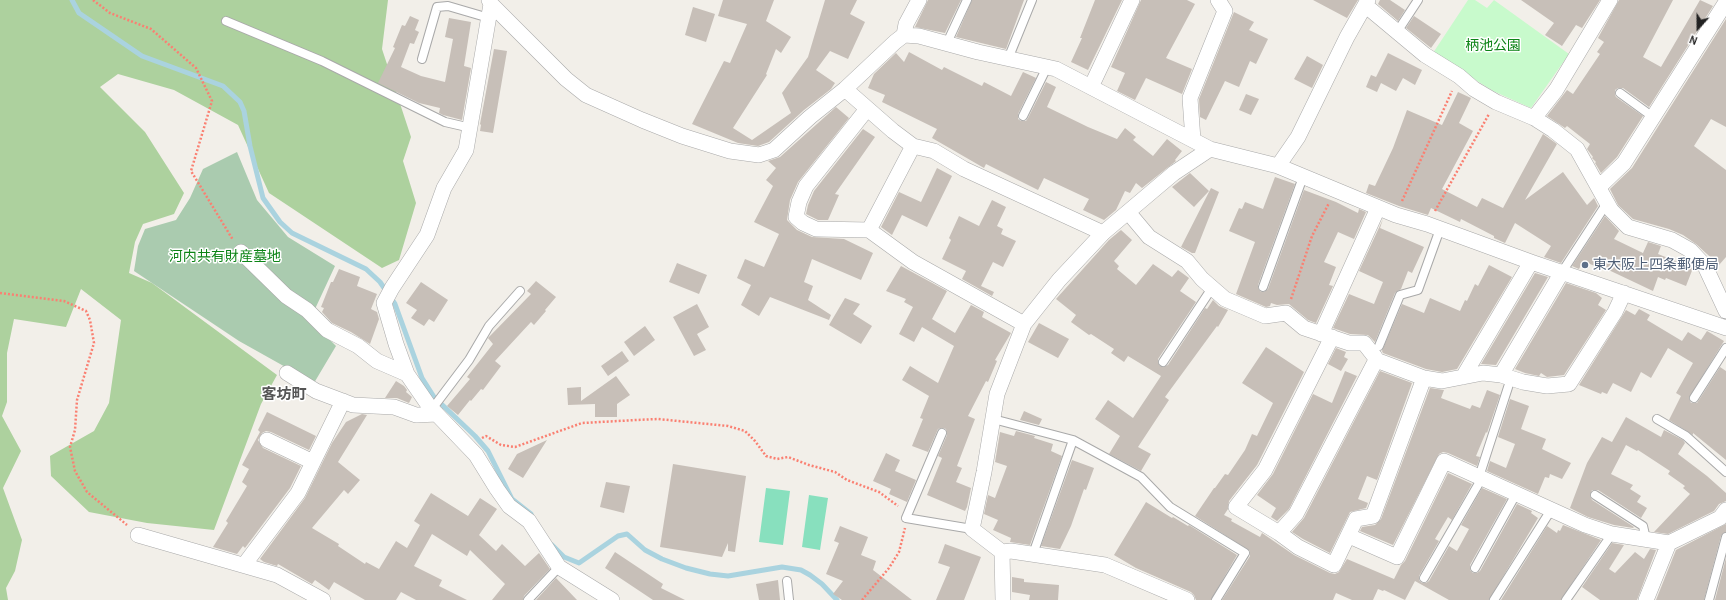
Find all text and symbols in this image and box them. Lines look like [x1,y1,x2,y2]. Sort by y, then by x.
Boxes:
north arrow [1678,8,1718,48]
text: N [1688,32,1700,47]
park label: 柄池公園 [1465,38,1521,54]
park label: 河内共有財産墓地 [169,249,281,265]
place label: 東大阪上四条郵便局 [1593,257,1719,273]
marker: 東大阪上四条郵便局 [1580,260,1590,270]
district label: 客坊町 [262,386,306,404]

